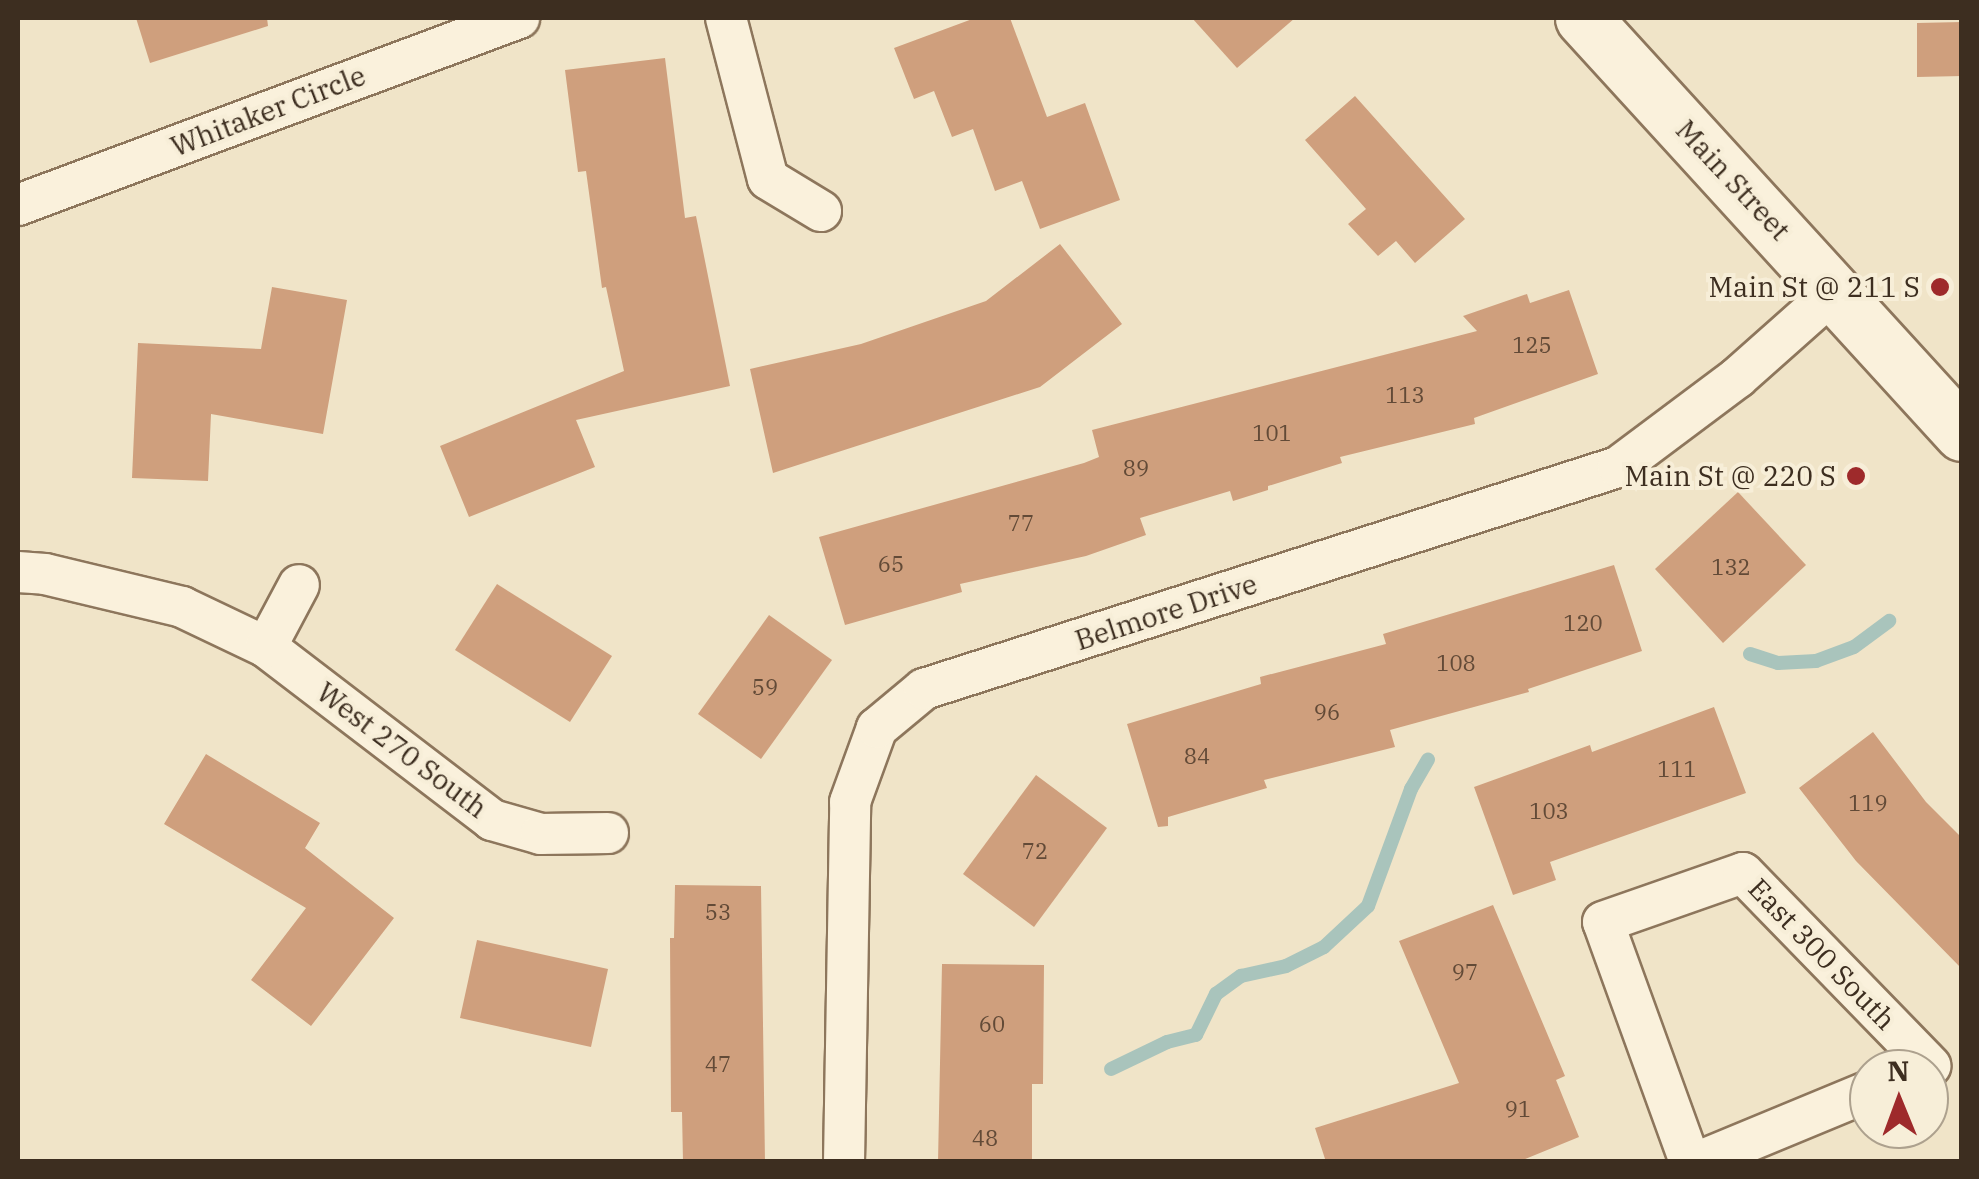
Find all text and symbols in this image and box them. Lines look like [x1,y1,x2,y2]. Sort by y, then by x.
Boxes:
street label: Whitaker Circle [166,58,370,164]
street label: Main Street [1669,113,1797,247]
place label: Main St @ 211 S [1709,270,1920,304]
marker: Main St @ 211 S [1929,276,1951,298]
house number: 125 [1512,332,1552,358]
house number: 113 [1385,382,1425,408]
house number: 101 [1252,420,1292,446]
house number: 89 [1123,455,1149,481]
place label: Main St @ 220 S [1625,459,1836,493]
marker: Main St @ 220 S [1845,465,1867,487]
house number: 77 [1008,510,1034,536]
house number: 65 [878,551,904,577]
house number: 132 [1711,554,1751,580]
street label: Belmore Drive [1071,567,1261,657]
house number: 120 [1563,610,1603,636]
house number: 108 [1436,650,1476,676]
house number: 59 [752,674,778,700]
street label: West 270 South [310,675,494,825]
house number: 96 [1314,699,1340,725]
house number: 84 [1184,743,1210,769]
house number: 111 [1657,756,1697,782]
house number: 119 [1848,790,1888,816]
house number: 103 [1529,798,1569,824]
house number: 72 [1022,838,1048,864]
street label: East 300 South [1742,872,1902,1036]
house number: 53 [705,899,731,925]
house number: 97 [1452,959,1478,985]
house number: 60 [979,1011,1005,1037]
north arrow [1849,1049,1949,1149]
house number: 47 [705,1051,731,1077]
text: N [1887,1052,1910,1089]
house number: 91 [1505,1096,1531,1122]
house number: 48 [972,1125,998,1151]

